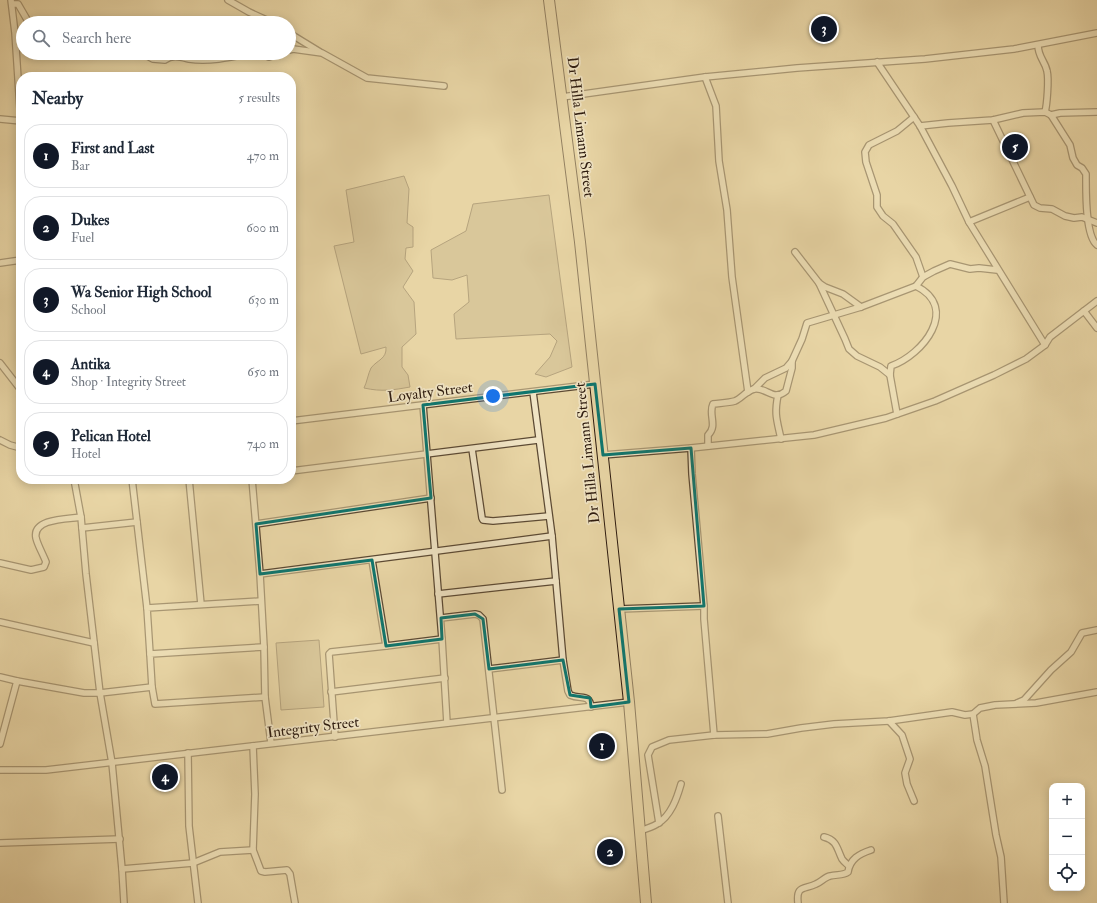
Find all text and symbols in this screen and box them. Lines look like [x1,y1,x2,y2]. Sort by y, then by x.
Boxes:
pin: 3 [811,14,837,44]
search box [16,16,296,60]
icon: search [30,27,52,49]
text: Search here [62,29,131,48]
street label: Dr Hilla Limann Street [562,56,599,199]
text: Nearby [32,88,83,109]
text: 5 results [238,90,280,106]
pin: 5 [1002,132,1028,162]
text: First and Last [71,139,154,158]
text: 1 [44,148,48,164]
text: 470 m [247,148,279,164]
text: Bar [71,158,90,174]
text: Dukes [71,211,109,230]
text: 2 [43,220,49,236]
text: 600 m [246,220,279,236]
text: Fuel [71,230,94,246]
text: Wa Senior High School [71,283,212,302]
text: 3 [44,292,49,308]
text: 630 m [248,292,279,308]
text: School [71,302,106,318]
text: Antika [71,355,110,374]
text: 4 [42,364,50,380]
text: 650 m [247,364,279,380]
text: Shop · Integrity Street [71,374,186,390]
street label: Loyalty Street [387,378,474,407]
street label: Dr Hilla Limann Street [571,381,604,524]
your location [483,386,503,406]
text: Pelican Hotel [71,427,151,446]
text: 5 [43,436,49,452]
text: 740 m [247,436,279,452]
text: Hotel [71,446,101,462]
street label: Integrity Street [266,712,360,743]
pin: 1 [589,731,615,761]
pin: 4 [152,762,178,792]
map controls [1049,783,1085,891]
button: + [1049,783,1085,819]
button: − [1049,819,1085,855]
pin: 2 [597,837,623,867]
button: locate [1049,855,1085,891]

